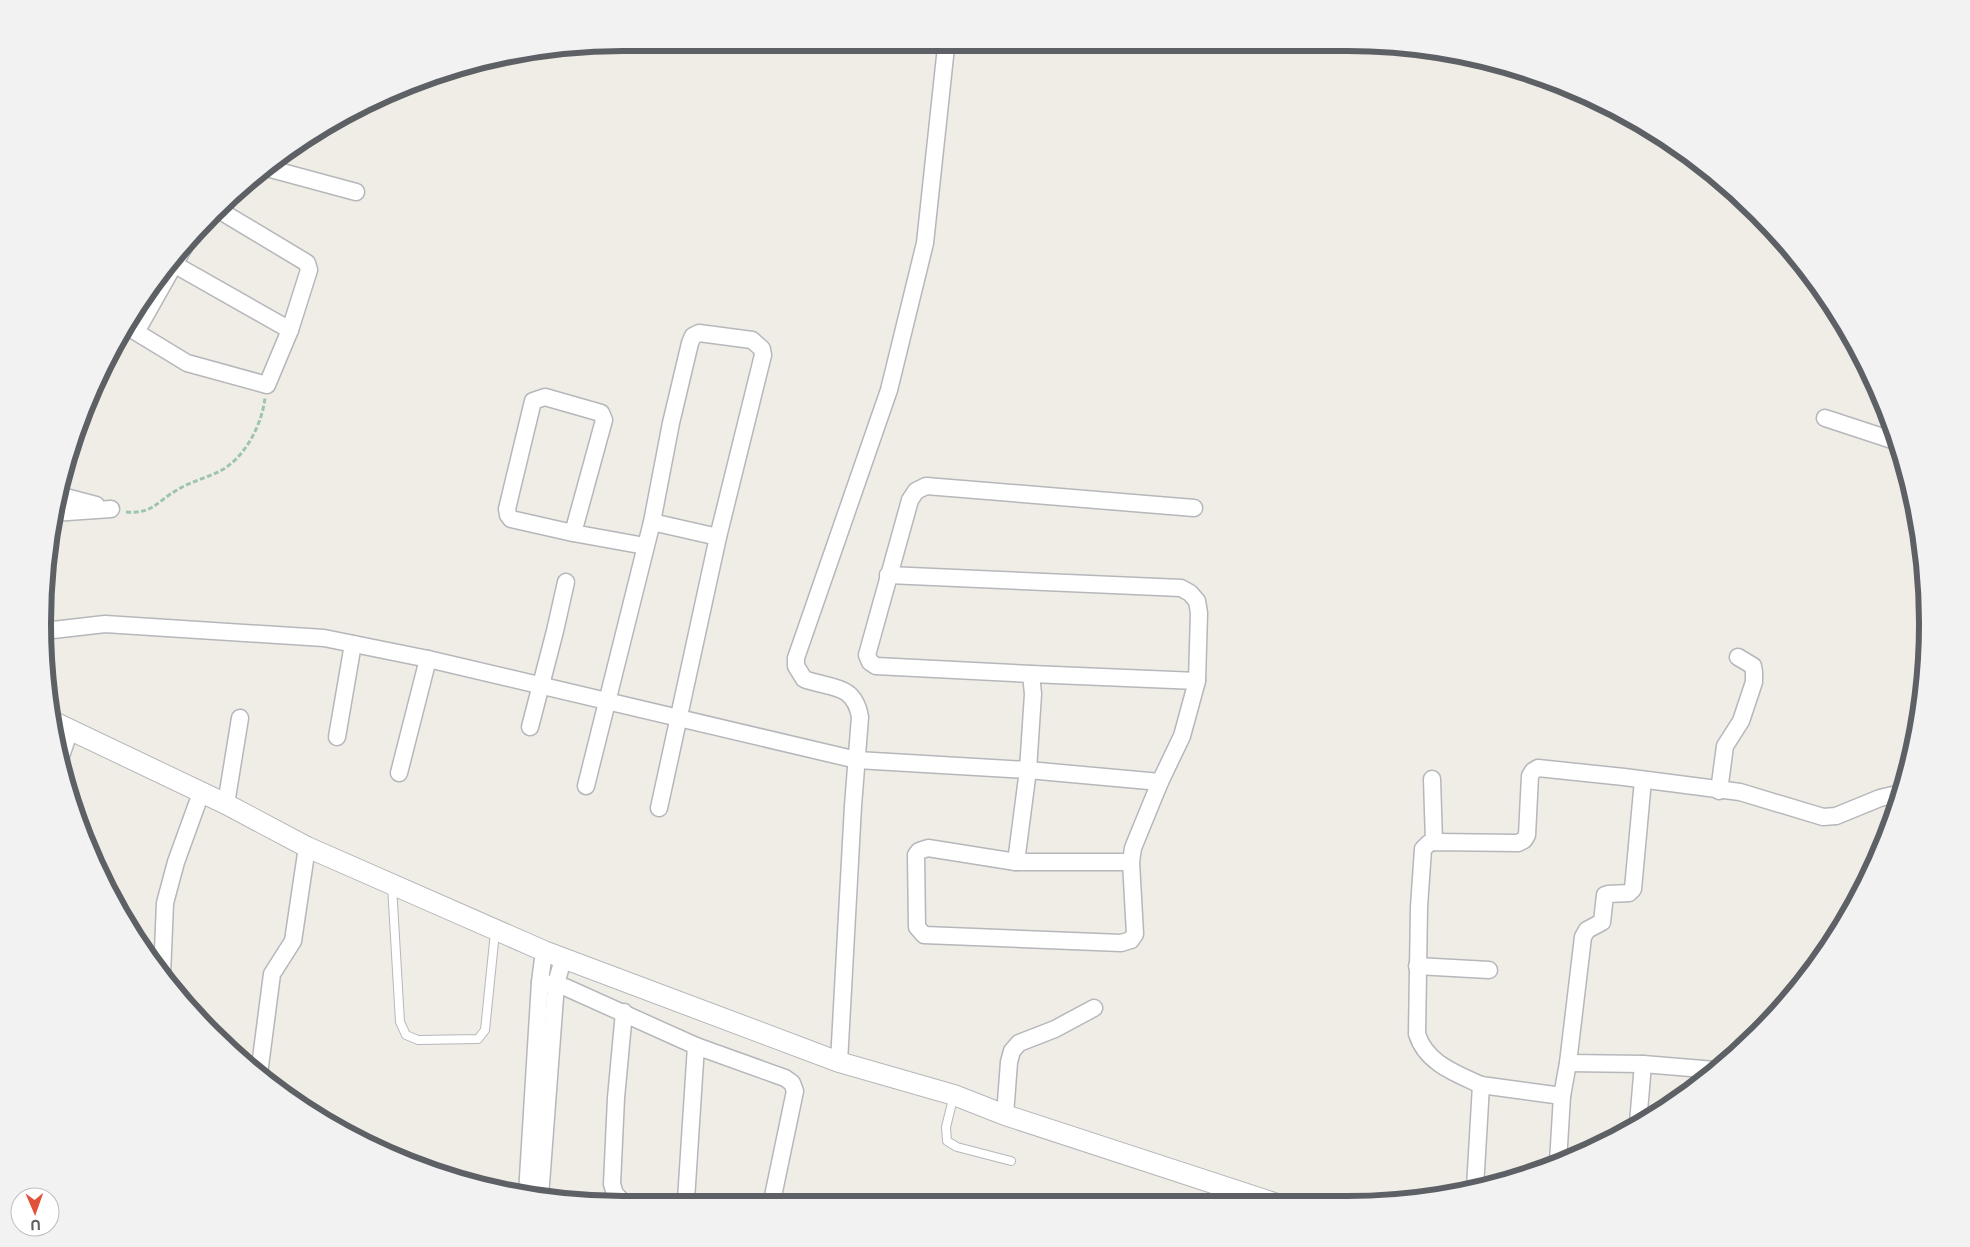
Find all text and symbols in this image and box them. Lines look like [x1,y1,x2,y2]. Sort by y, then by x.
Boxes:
north arrow [10,1187,60,1237]
text: U [30,1217,41,1234]

